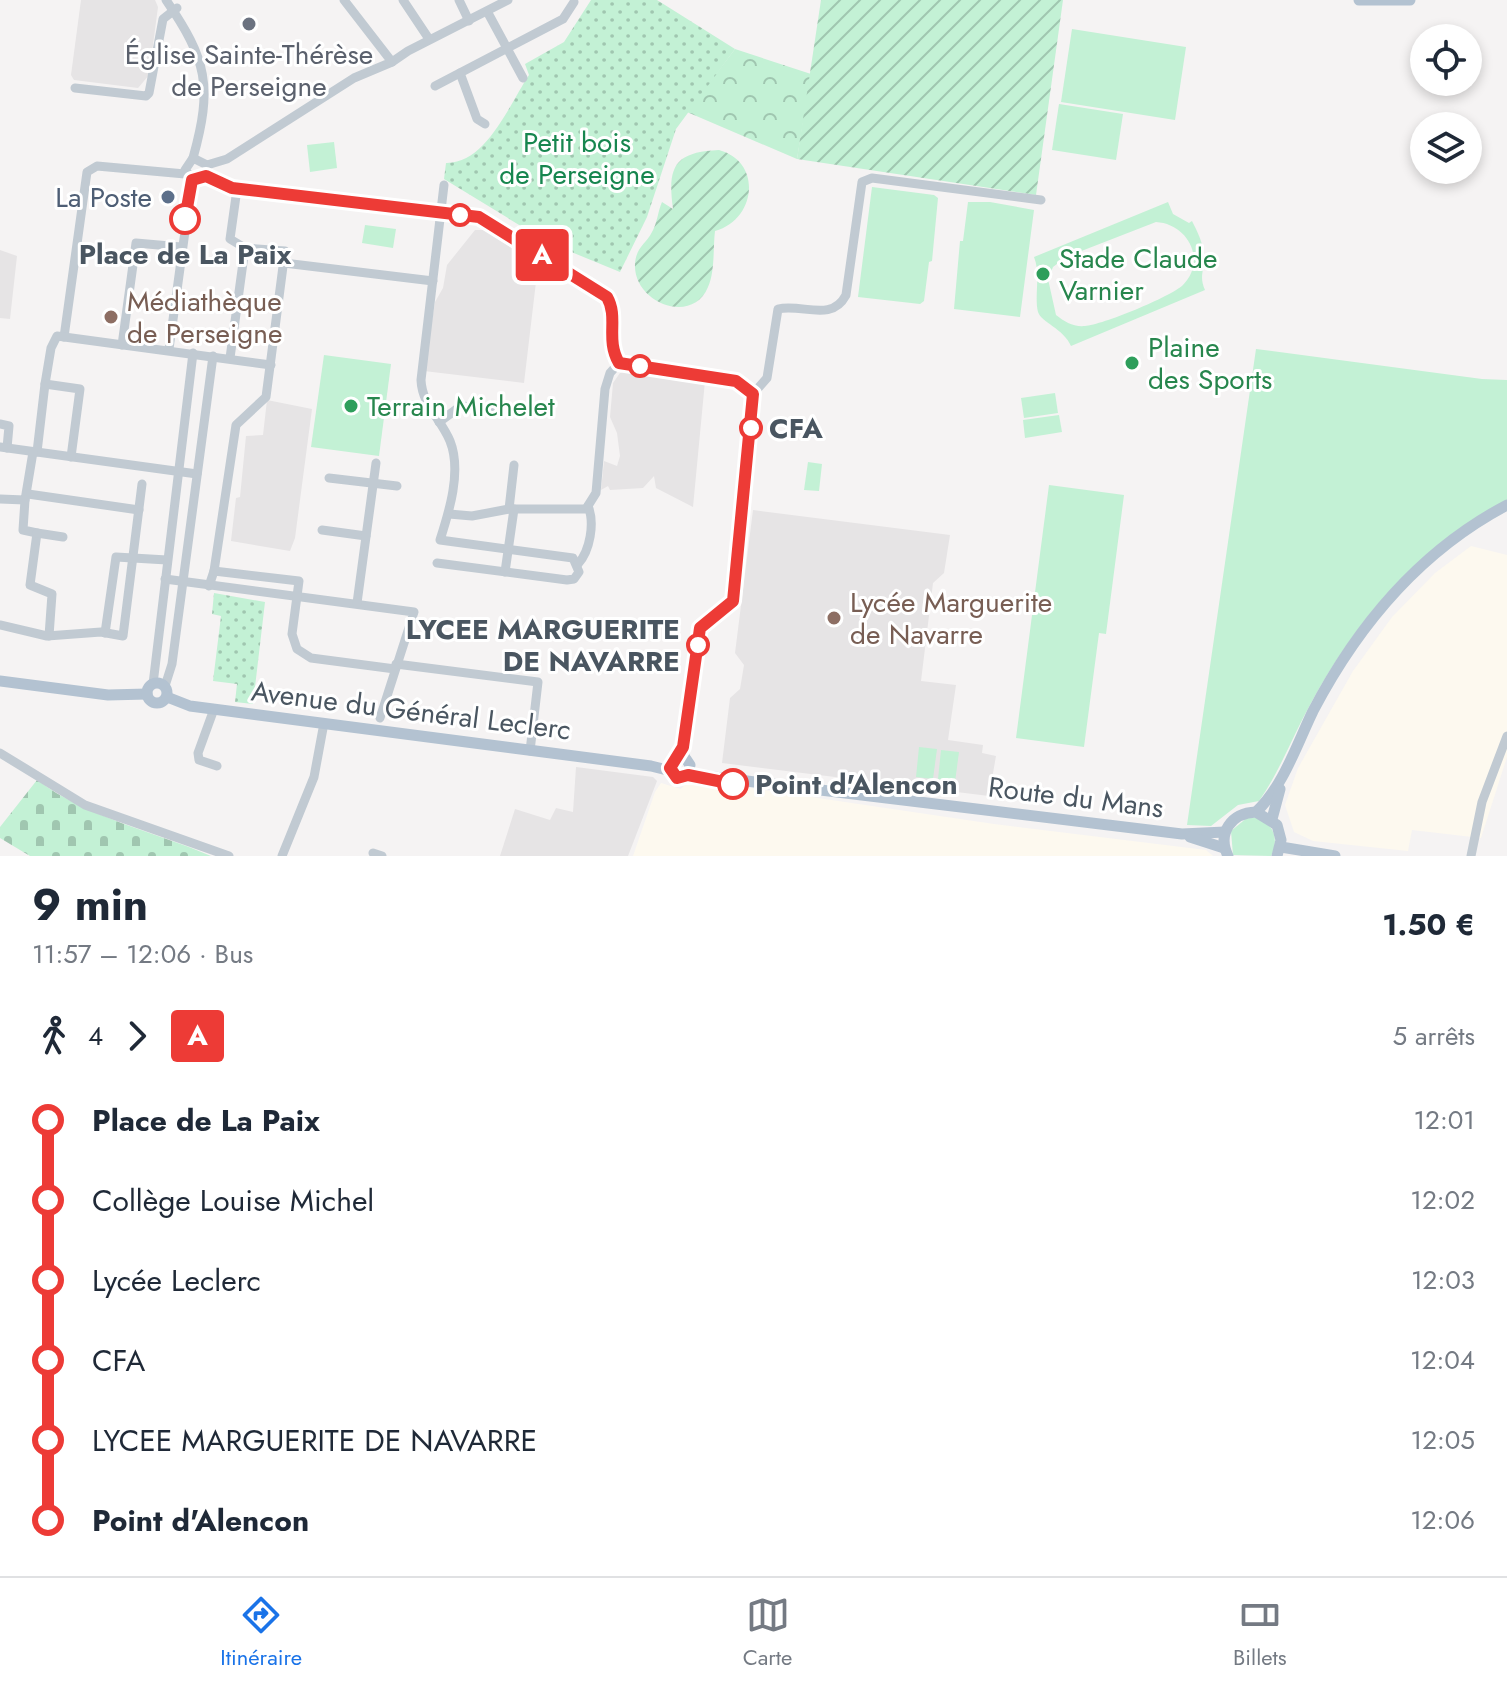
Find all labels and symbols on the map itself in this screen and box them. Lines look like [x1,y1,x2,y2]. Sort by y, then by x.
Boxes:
marker: Église Sainte-Thérèse de Perseigne [240,15,258,33]
place label: Église Sainte-Thérèse de Perseigne [125,34,373,107]
park label: Petit bois de Perseigne [499,122,655,195]
place label: La Poste [55,177,152,218]
marker: La Poste [159,188,177,206]
marker: Place de La Paix [170,204,200,234]
unlabelled marker [449,204,471,226]
line badge: A [516,229,568,281]
place label: Place de La Paix [79,234,291,275]
place label: Stade Claude Varnier [1059,238,1217,311]
marker: Stade Claude Varnier [1034,265,1052,283]
place label: Médiathèque de Perseigne [127,281,282,354]
marker: Médiathèque de Perseigne [102,308,120,326]
place label: Plaine des Sports [1148,327,1272,400]
marker: Plaine des Sports [1123,354,1141,372]
unlabelled marker [629,355,651,377]
place label: Terrain Michelet [367,386,555,427]
marker: Terrain Michelet [342,397,360,415]
place label: CFA [769,408,823,449]
marker: CFA [740,417,762,439]
place label: Lycée Marguerite de Navarre [850,582,1052,655]
place label: LYCEE MARGUERITE DE NAVARRE [406,609,680,682]
marker: Lycée Marguerite de Navarre [825,609,843,627]
marker: LYCEE MARGUERITE DE NAVARRE [687,634,709,656]
street label: Avenue du Général Leclerc [249,671,573,750]
place label: Point d'Alencon [755,764,958,805]
street label: Route du Mans [986,766,1166,829]
marker: Point d'Alencon [718,769,748,799]

